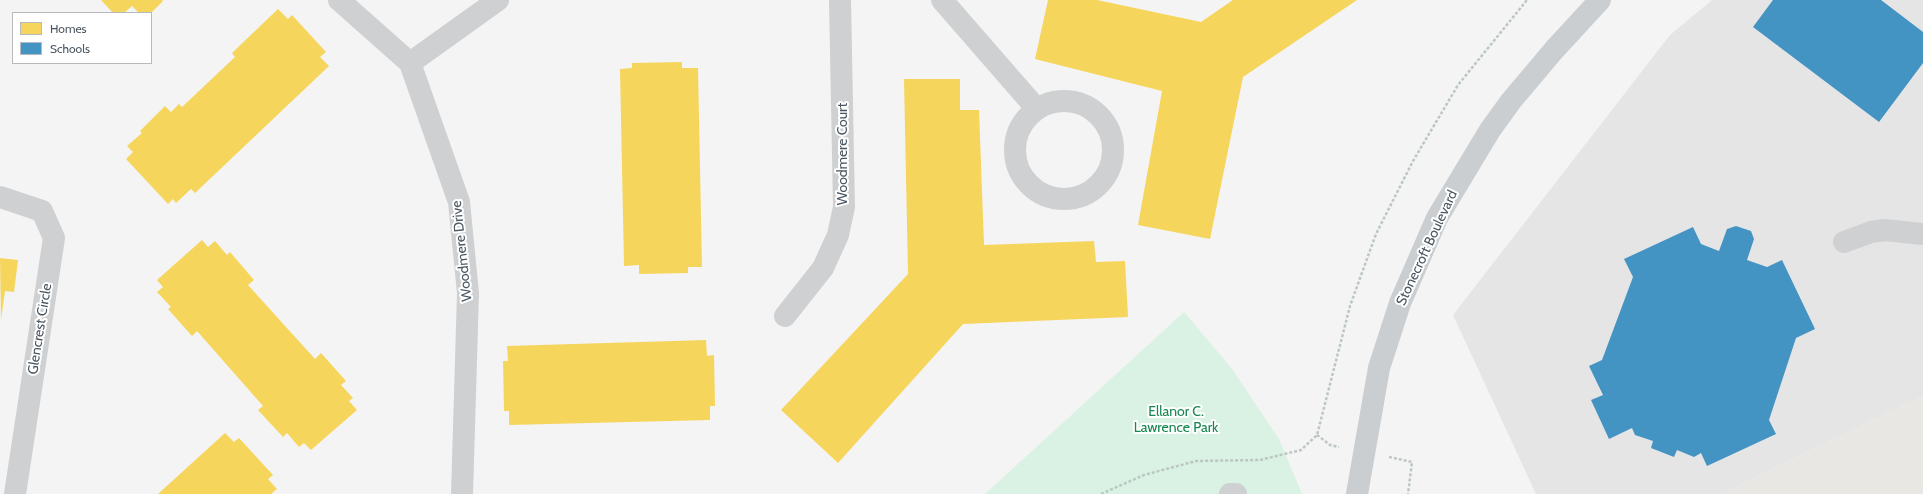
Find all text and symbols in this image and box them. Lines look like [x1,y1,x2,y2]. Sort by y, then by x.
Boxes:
legend [12,12,152,64]
text: Homes [50,21,87,36]
text: Schools [50,41,90,56]
street label: Woodmere Court [835,103,851,205]
street label: Stonecroft Boulevard [1393,188,1461,308]
street label: Woodmere Drive [448,200,476,302]
street label: Glencrest Circle [25,282,55,376]
park label: Ellanor C. Lawrence Park [1134,404,1218,436]

